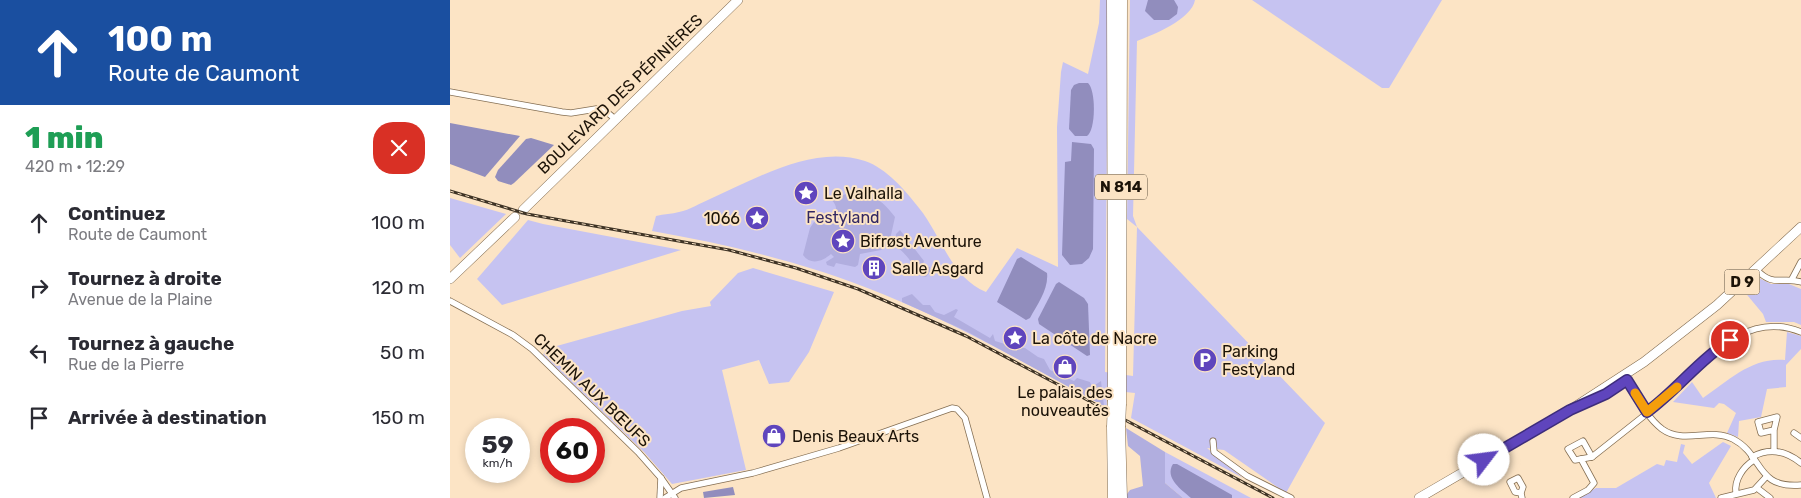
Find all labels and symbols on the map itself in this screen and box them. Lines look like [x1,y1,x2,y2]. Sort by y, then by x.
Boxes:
street label: BOULEVARD DES PÉPINIÈRES [534,10,706,178]
road number: N 814 [1095,174,1147,200]
place icon: Le Valhalla [793,180,819,206]
place label: Le Valhalla [824,184,903,203]
place icon: 1066 [744,205,770,231]
park label: Festyland [806,208,880,227]
place label: 1066 [704,209,740,228]
place icon: Bifrøst Aventure [830,228,856,254]
place label: Bifrøst Aventure [860,232,982,251]
building icon: Salle Asgard [861,255,887,281]
place label: Salle Asgard [892,259,984,278]
road number: D 9 [1724,270,1760,294]
pin [1709,319,1751,361]
place icon: La côte de Nacre [1002,325,1028,351]
street label: CHEMIN AUX BŒUFS [530,329,654,451]
place label: La côte de Nacre [1032,329,1157,348]
place label: Parking Festyland [1222,342,1295,379]
parking icon: Parking Festyland [1192,347,1218,373]
shop icon: Le palais des nouveautés [1052,354,1078,380]
place label: Le palais des nouveautés [1017,383,1113,420]
speed limit sign: 60 [540,418,605,483]
shop icon: Denis Beaux Arts [761,423,787,449]
place label: Denis Beaux Arts [792,427,919,446]
position arrow [1457,433,1509,485]

